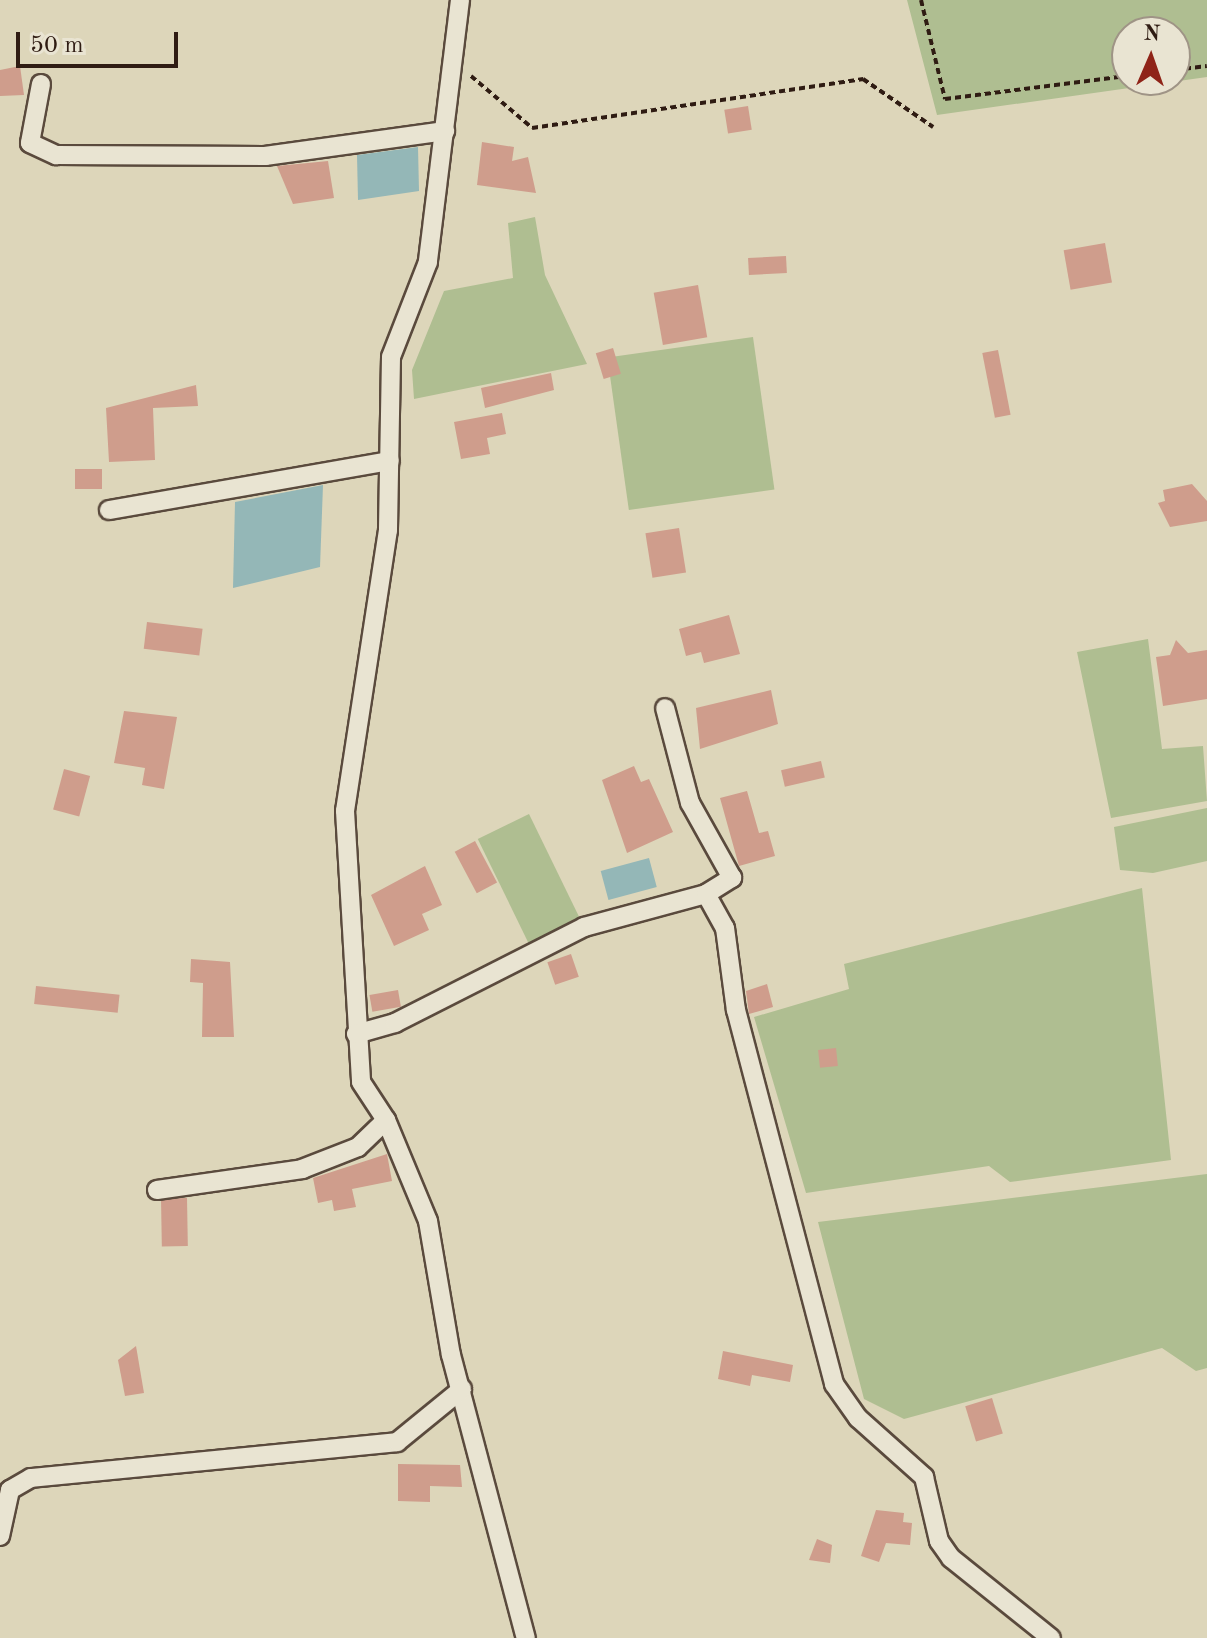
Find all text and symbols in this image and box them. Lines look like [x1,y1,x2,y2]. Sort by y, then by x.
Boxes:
scale bar [20,16,182,66]
north arrow [1111,16,1191,96]
text: N [1143,23,1161,45]
text: 50 m [30,34,84,58]

